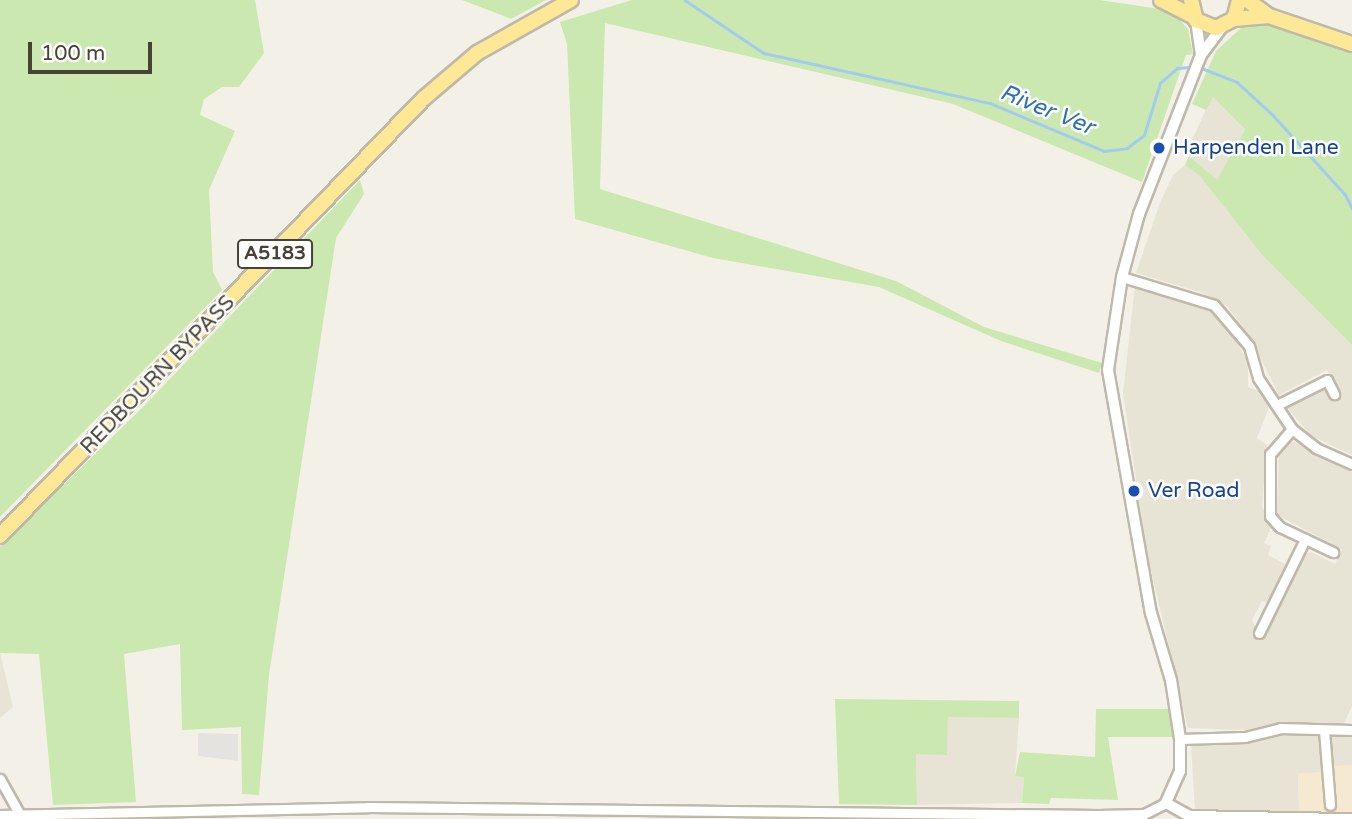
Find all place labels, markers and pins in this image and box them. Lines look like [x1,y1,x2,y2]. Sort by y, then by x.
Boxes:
place label: Harpenden Lane [1173,135,1339,161]
marker: Harpenden Lane [1151,140,1167,156]
place label: Ver Road [1148,478,1240,504]
marker: Ver Road [1126,483,1142,499]

